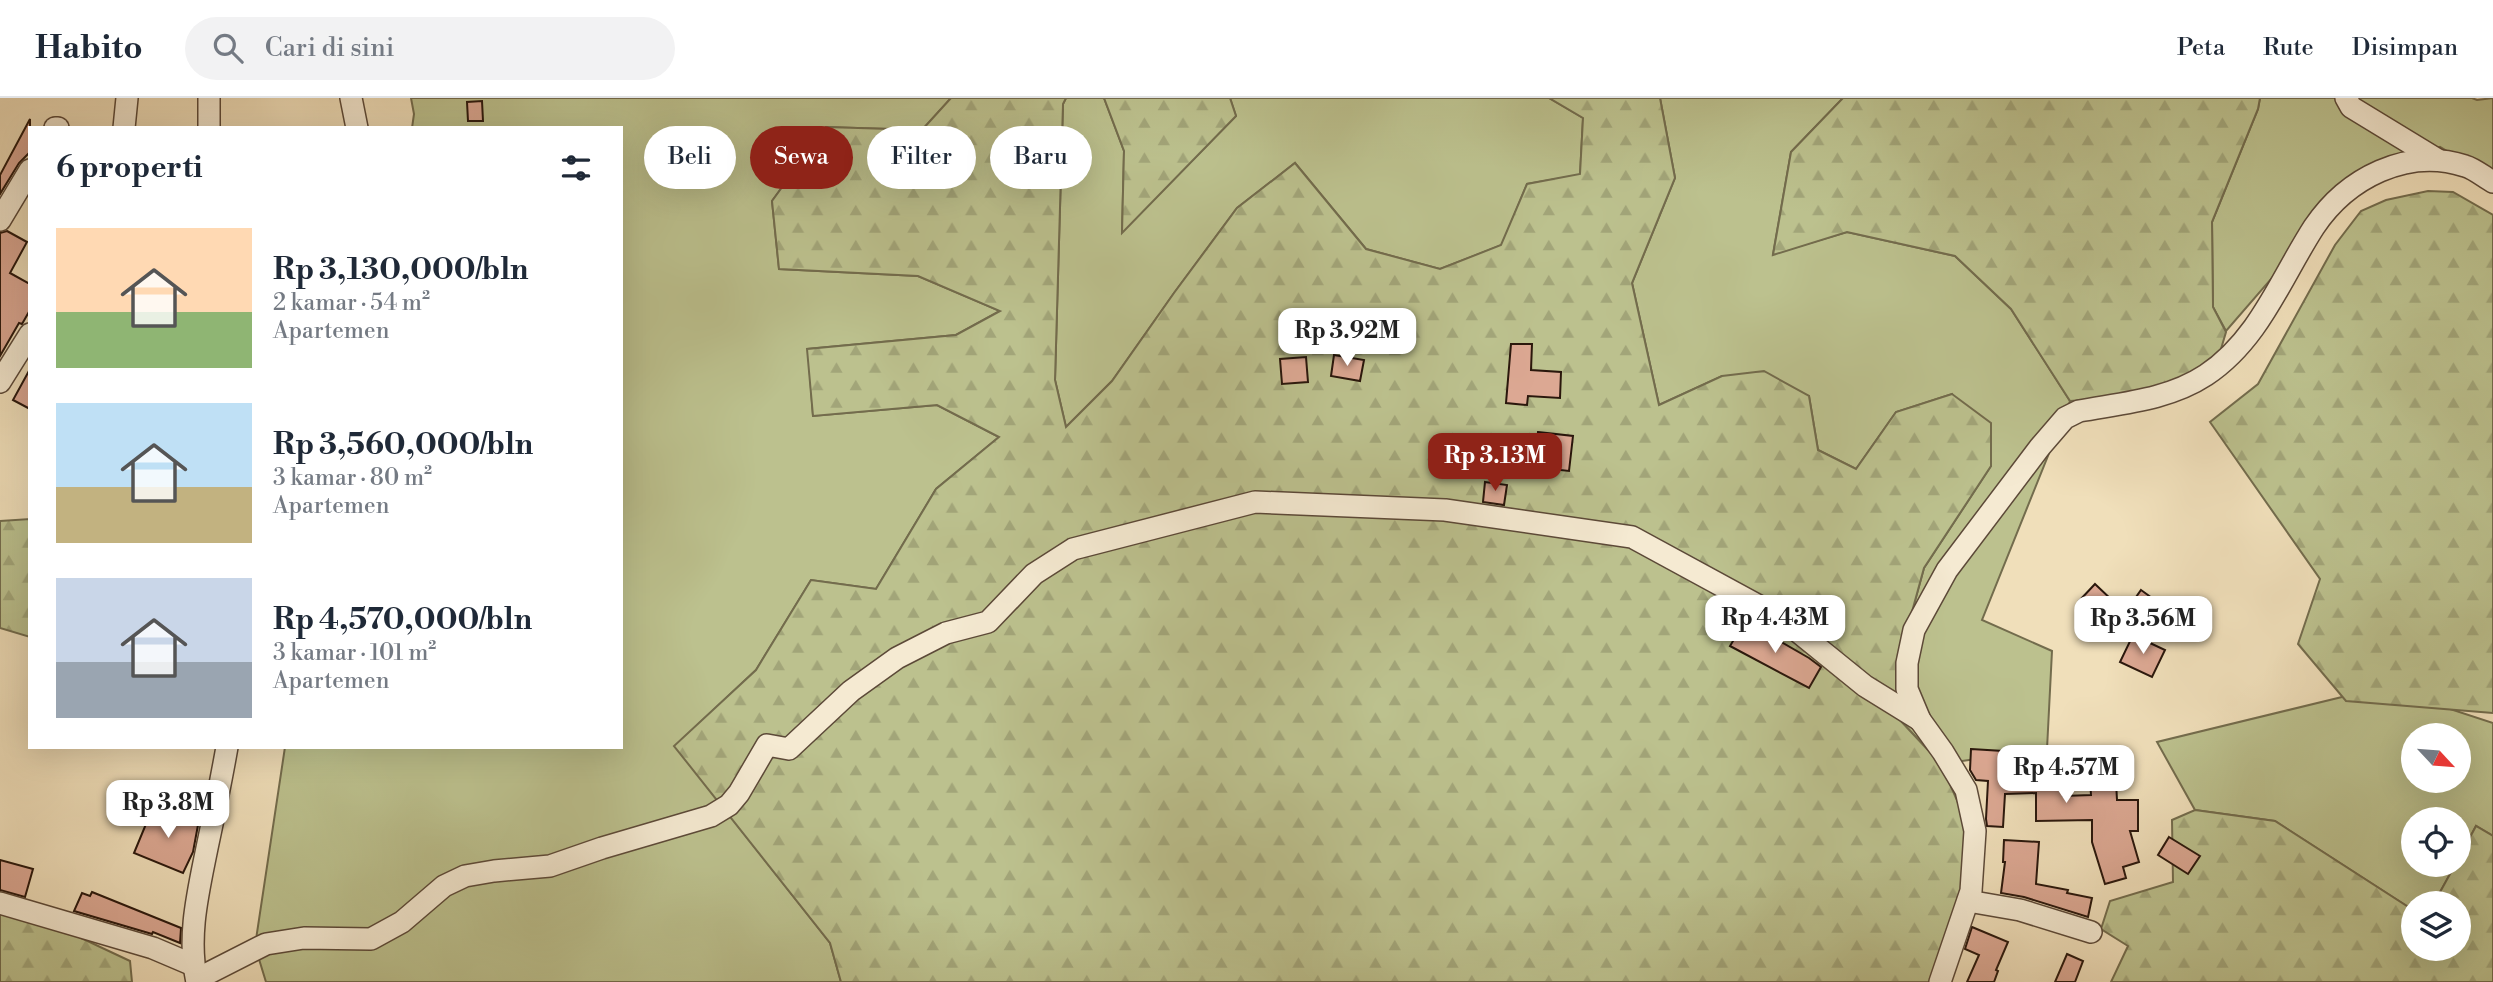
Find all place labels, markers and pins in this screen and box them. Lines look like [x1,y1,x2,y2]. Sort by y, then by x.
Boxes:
pin: Rp 3.92M [1275,308,1419,368]
pin: Rp 3.13M [1423,434,1567,493]
pin: Rp 4.43M [1703,596,1847,655]
pin: Rp 3.56M [2071,596,2215,656]
pin: Rp 4.57M [1994,746,2138,805]
pin: Rp 3.8M [103,780,233,840]

